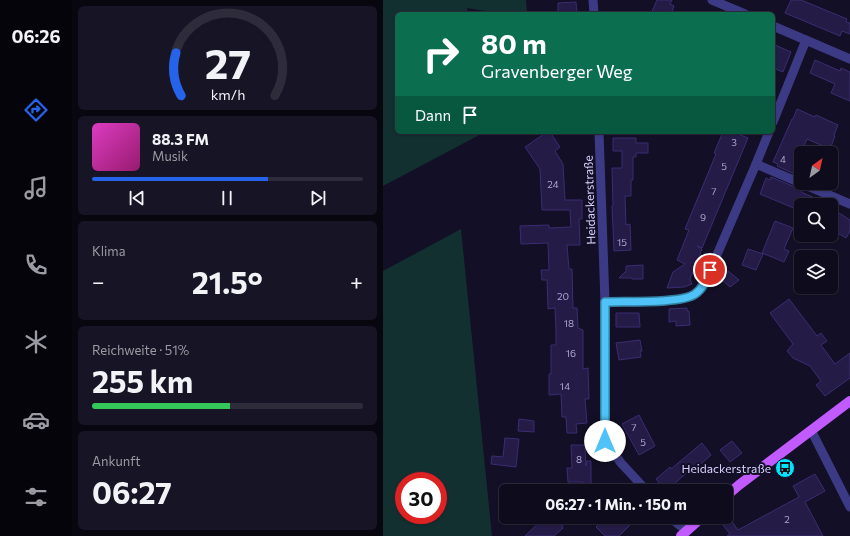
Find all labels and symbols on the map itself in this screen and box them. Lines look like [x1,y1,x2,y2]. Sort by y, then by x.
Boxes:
house number: 3 [731,136,737,148]
north arrow [794,146,838,190]
house number: 4 [780,153,786,165]
street label: Heidackerstraße [580,155,598,245]
house number: 5 [721,160,727,172]
house number: 24 [547,178,559,190]
house number: 7 [711,185,717,197]
house number: 9 [700,211,706,223]
house number: 15 [617,236,627,248]
pin [693,253,727,287]
house number: 20 [557,290,569,302]
house number: 18 [564,317,574,329]
house number: 16 [566,347,576,359]
house number: 14 [560,380,570,392]
position arrow [584,420,626,462]
house number: 7 [631,421,637,433]
house number: 5 [640,436,646,448]
house number: 8 [576,453,582,465]
bus stop icon: Heidackerstraße [774,457,796,479]
place label: Heidackerstraße [681,461,771,475]
speed limit sign: 30 [395,472,447,524]
house number: 2 [784,513,790,525]

